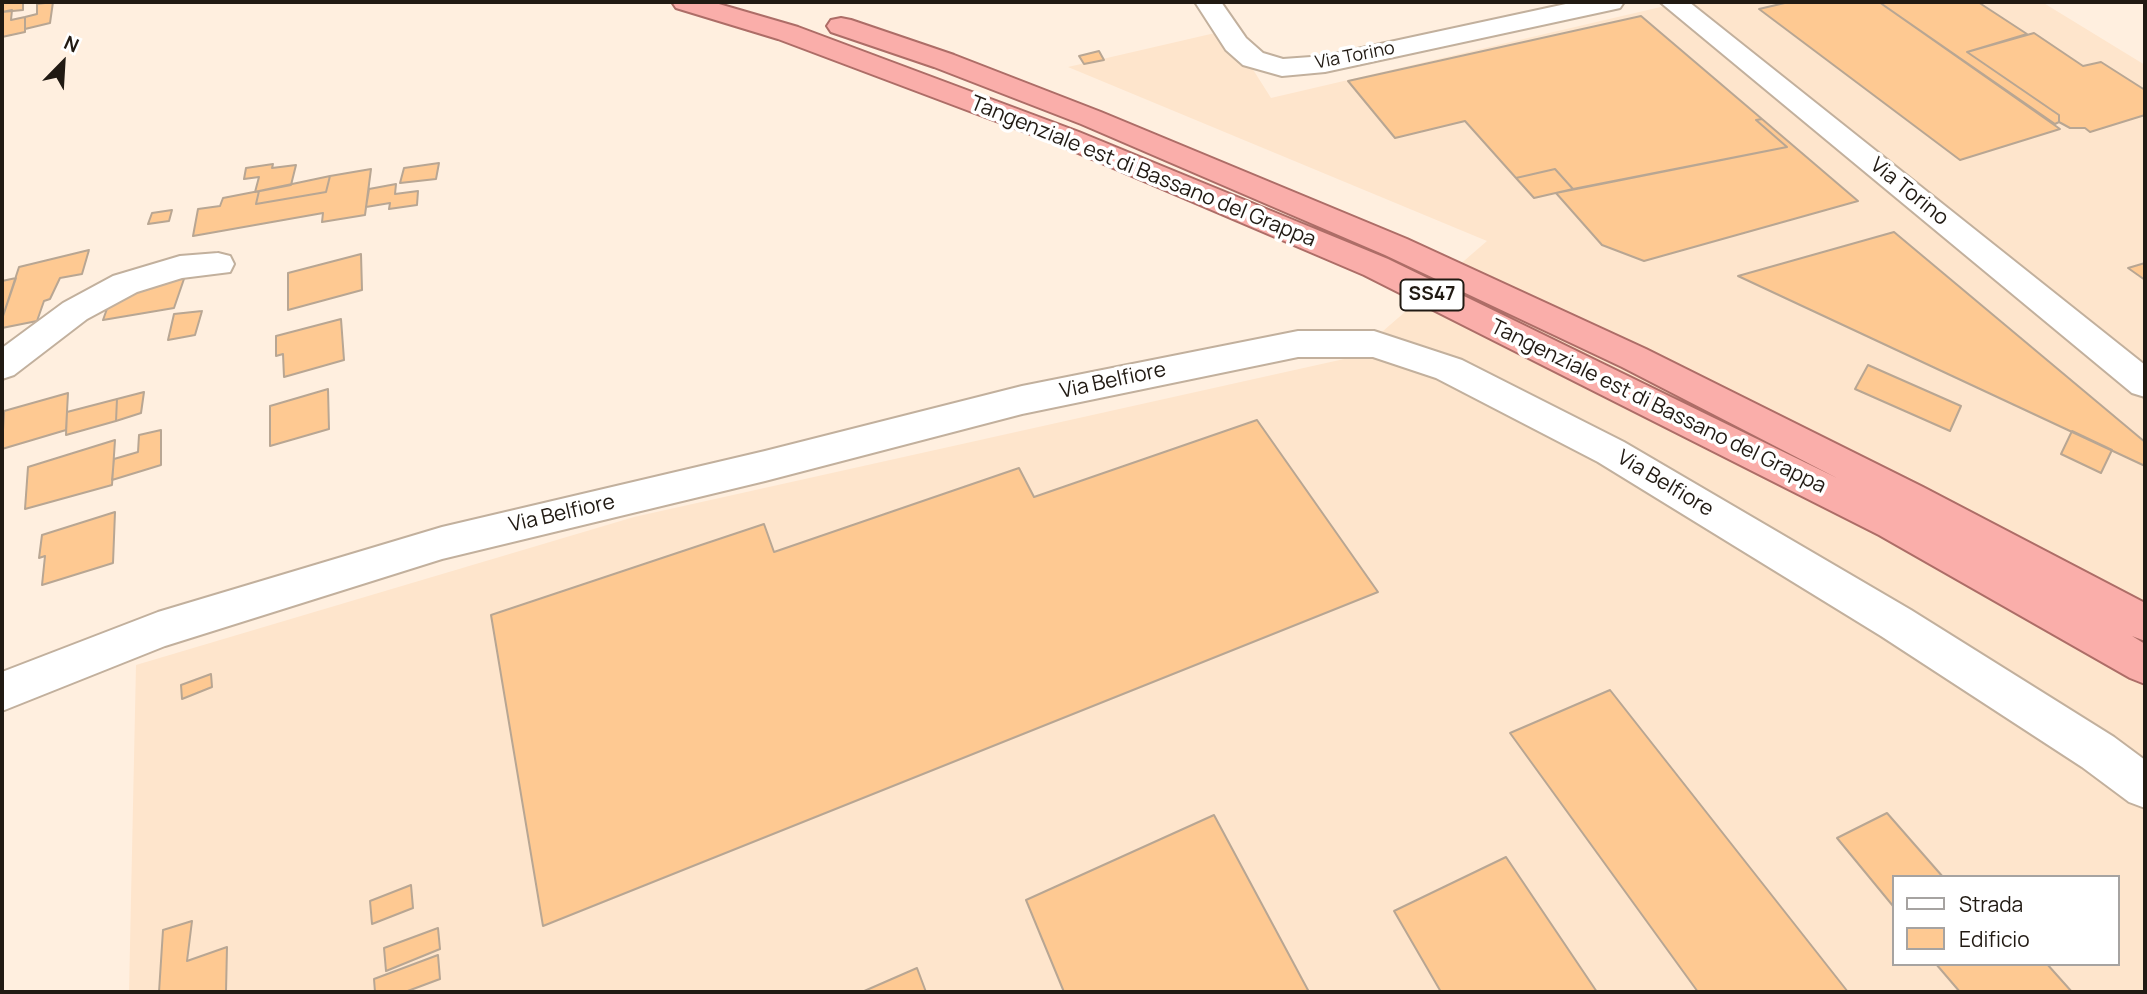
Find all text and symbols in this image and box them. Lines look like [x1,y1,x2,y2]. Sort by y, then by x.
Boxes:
north arrow [28,28,98,98]
text: N [60,29,83,58]
street label: Via Torino [1314,38,1396,74]
street label: Tangenziale est di Bassano del Grappa [967,91,1319,253]
street label: Via Torino [1865,153,1953,231]
road number: SS47 [1400,280,1464,310]
street label: Tangenziale est di Bassano del Grappa [1486,315,1830,499]
street label: Via Belfiore [1058,357,1168,405]
street label: Via Belfiore [1612,445,1718,523]
street label: Via Belfiore [507,490,617,538]
legend [1892,875,2119,966]
text: Strada [1959,890,2023,918]
text: Edificio [1959,925,2030,953]

